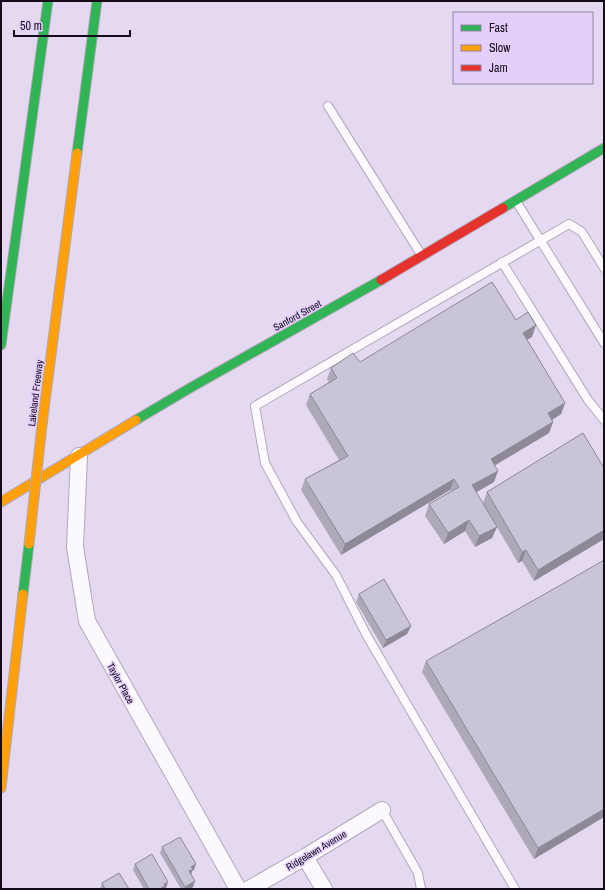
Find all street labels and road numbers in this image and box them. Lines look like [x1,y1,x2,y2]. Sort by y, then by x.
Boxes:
street label: Sanford Street [271,297,324,334]
street label: Lakeland Freeway [25,358,46,427]
street label: Taylor Place [104,660,137,706]
street label: Ridgelawn Avenue [284,827,349,874]

